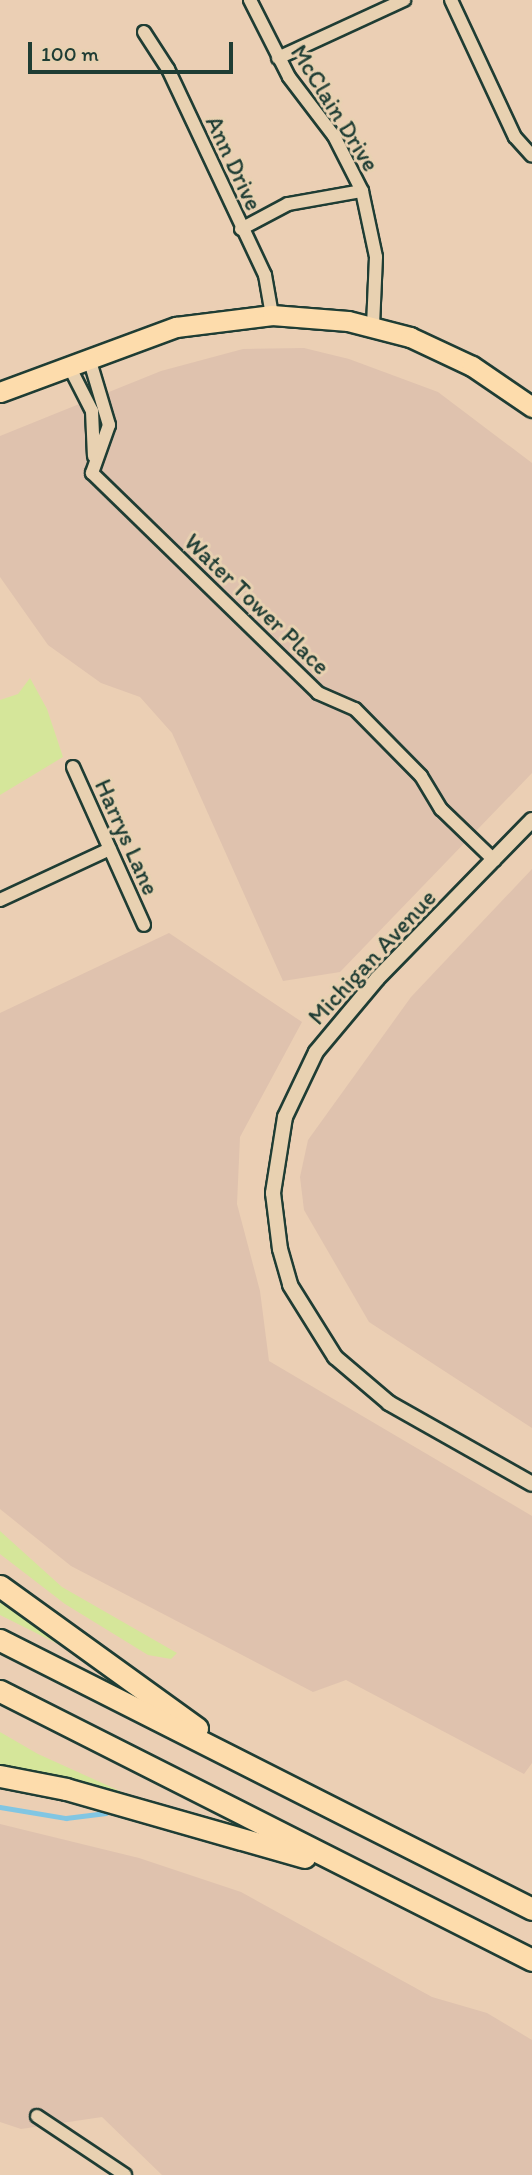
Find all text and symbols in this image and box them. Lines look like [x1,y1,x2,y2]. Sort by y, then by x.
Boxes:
scale bar [32,28,236,72]
street label: McClain Drive [285,39,385,177]
text: 100 m [41,41,99,66]
street label: Ann Drive [200,111,268,215]
street label: Water Tower Place [179,528,335,680]
street label: Harrys Lane [88,774,166,900]
street label: Michigan Avenue [302,884,442,1030]

